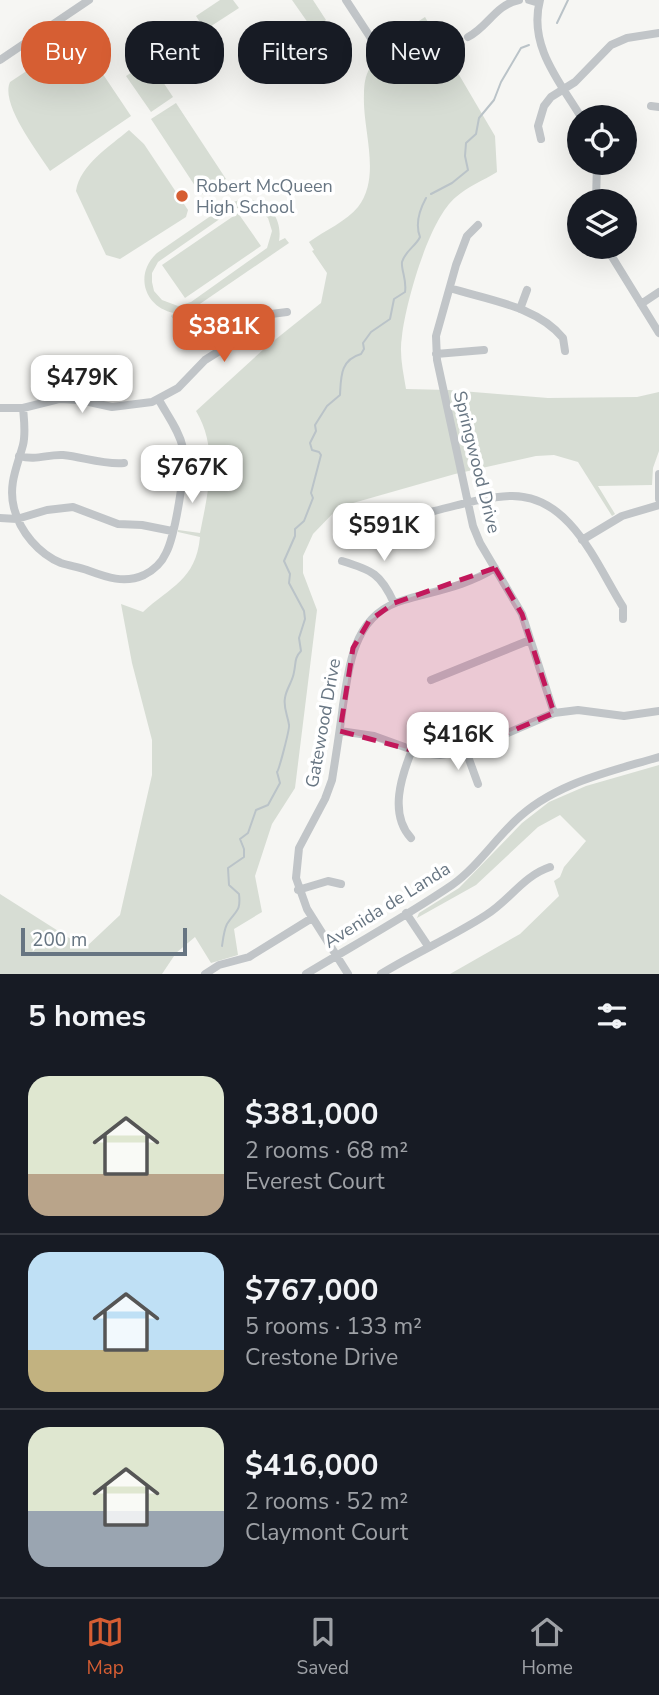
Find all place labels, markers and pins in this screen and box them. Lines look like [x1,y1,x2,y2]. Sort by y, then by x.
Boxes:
place label: Robert McQueen High School [196,174,333,219]
marker: Robert McQueen High School [174,188,190,204]
pin: $381K [175,304,273,364]
pin: $479K [33,356,131,415]
pin: $767K [143,446,241,505]
pin: $591K [335,504,433,563]
pin: $416K [409,712,507,772]

